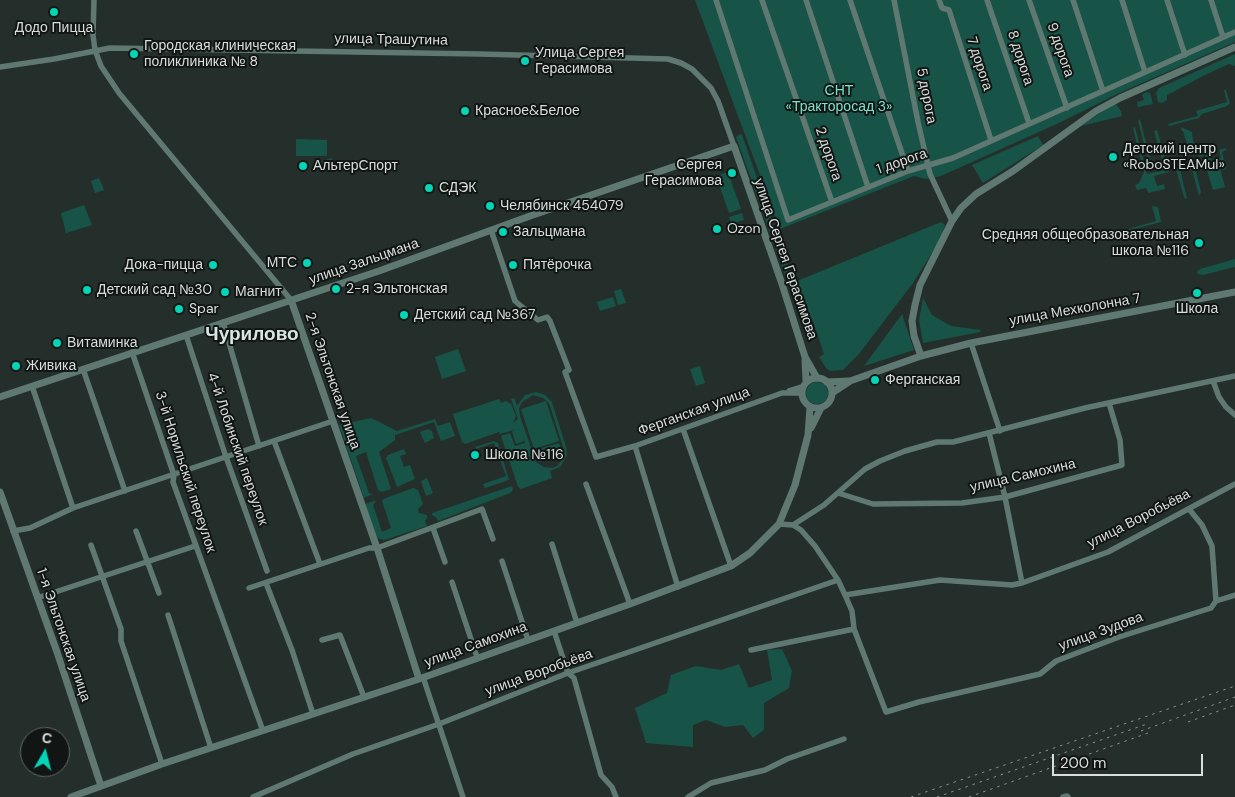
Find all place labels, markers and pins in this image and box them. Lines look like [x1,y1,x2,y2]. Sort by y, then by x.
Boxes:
marker: Додо Пицца [48,6,60,18]
place label: Додо Пицца [15,20,93,36]
place label: Городская клиническая поликлиника № 8 [144,38,296,70]
place label: Улица Сергея Герасимова [535,45,624,78]
marker: Городская клиническая поликлиника № 8 [128,48,140,60]
marker: Улица Сергея Герасимова [519,55,531,67]
place label: Красное&Белое [475,103,580,119]
marker: Красное&Белое [459,105,471,117]
place label: Детский центр «RoboSTEAMul» [1123,141,1225,174]
marker: Детский центр «RoboSTEAMul» [1107,151,1119,163]
place label: Сергея Герасимова [645,157,722,190]
place label: АльтерСпорт [313,158,398,174]
marker: АльтерСпорт [297,160,309,172]
marker: Сергея Герасимова [726,167,738,179]
place label: СДЭК [439,180,477,196]
marker: СДЭК [423,182,435,194]
place label: Челябинск 454079 [500,198,624,214]
marker: Челябинск 454079 [484,200,496,212]
place label: Ozon [727,221,761,237]
marker: Ozon [711,223,723,235]
place label: Зальцмана [513,224,586,240]
marker: Зальцмана [497,226,509,238]
place label: Средняя общеобразовательная школа №116 [982,227,1189,260]
marker: Средняя общеобразовательная школа №116 [1193,237,1205,249]
place label: МТС [267,255,297,271]
place label: Дока-пицца [125,257,203,273]
marker: МТС [301,257,313,269]
place label: Пятёрочка [523,257,592,273]
marker: Дока-пицца [207,259,219,271]
marker: Пятёрочка [507,259,519,271]
place label: 2-я Эльтонская [346,281,447,297]
place label: Детский сад №30 [97,282,212,298]
marker: 2-я Эльтонская [330,283,342,295]
marker: Детский сад №30 [81,284,93,296]
place label: Магнит [235,284,282,300]
marker: Магнит [219,286,231,298]
marker: Школа [1191,287,1203,299]
place label: Spar [189,301,219,317]
place label: Школа [1176,301,1218,317]
marker: Spar [173,303,185,315]
place label: Детский сад №367 [414,307,535,323]
marker: Детский сад №367 [398,309,410,321]
place label: Витаминка [67,335,138,351]
marker: Витаминка [51,337,63,349]
place label: Живика [26,358,76,374]
marker: Живика [10,360,22,372]
place label: Ферганская [885,372,960,388]
marker: Ферганская [869,374,881,386]
place label: Школа №116 [485,447,564,463]
marker: Школа №116 [469,449,481,461]

